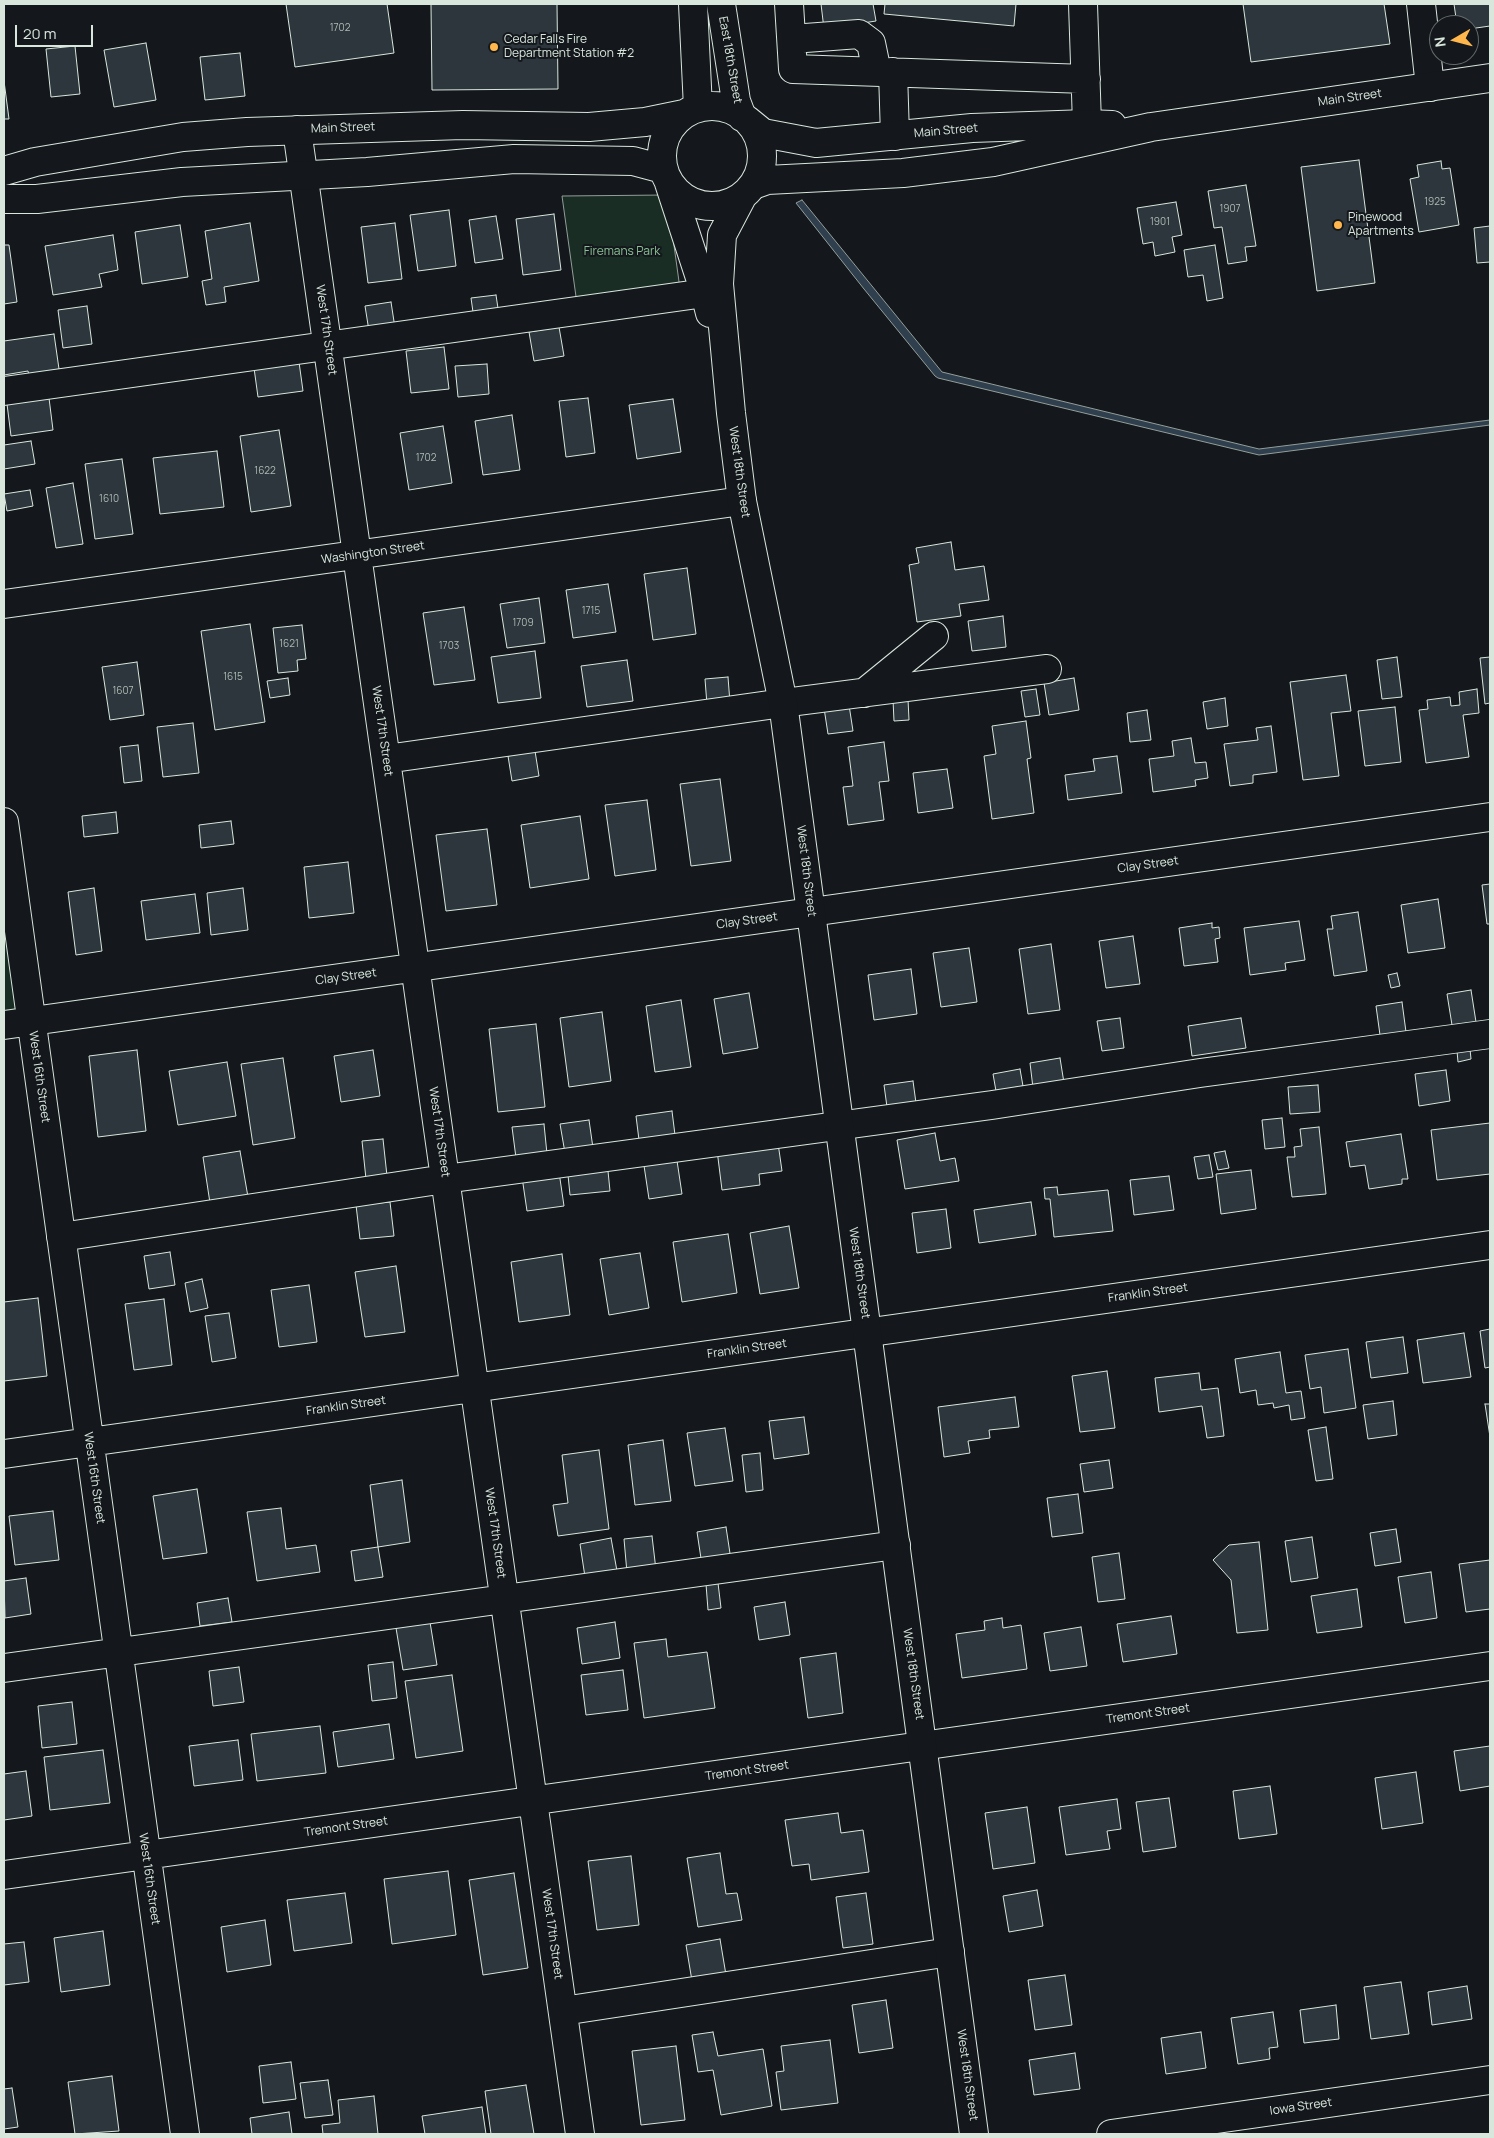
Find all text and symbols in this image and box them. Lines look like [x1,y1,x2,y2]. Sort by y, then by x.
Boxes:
scale bar [18,15,95,47]
street label: East 18th Street [715,15,745,105]
north arrow [1429,15,1479,65]
house number: 1702 [330,22,350,34]
text: 20 m [23,23,56,44]
place label: Cedar Falls Fire Department Station #2 [504,33,634,61]
text: N [1430,36,1450,48]
marker: Cedar Falls Fire Department Station #2 [488,41,500,53]
street label: Main Street [1317,86,1383,110]
street label: Main Street [311,120,375,136]
street label: Main Street [913,121,979,141]
house number: 1925 [1424,196,1446,208]
house number: 1907 [1219,203,1241,215]
place label: Pinewood Apartments [1348,211,1414,239]
house number: 1901 [1150,216,1170,228]
marker: Pinewood Apartments [1332,219,1344,231]
park label: Firemans Park [584,245,660,259]
street label: West 17th Street [313,284,339,376]
street label: West 18th Street [725,425,753,519]
house number: 1702 [416,452,436,464]
house number: 1622 [254,465,276,477]
house number: 1610 [99,493,119,505]
street label: Washington Street [320,539,426,567]
house number: 1715 [582,605,600,617]
house number: 1709 [512,617,534,629]
house number: 1621 [279,638,299,650]
house number: 1703 [439,640,459,652]
house number: 1615 [223,671,243,683]
house number: 1607 [112,685,134,697]
street label: West 17th Street [369,685,395,777]
street label: West 18th Street [793,824,819,918]
street label: Clay Street [1116,854,1180,876]
street label: Clay Street [715,910,779,932]
street label: Clay Street [314,966,378,988]
street label: West 16th Street [25,1030,53,1124]
street label: West 17th Street [426,1086,452,1178]
street label: West 18th Street [845,1226,873,1320]
street label: Franklin Street [1107,1280,1189,1306]
street label: Franklin Street [706,1336,788,1362]
street label: Franklin Street [305,1393,387,1419]
street label: West 16th Street [80,1431,108,1525]
street label: West 17th Street [482,1487,508,1579]
street label: West 18th Street [899,1627,927,1721]
street label: Tremont Street [1105,1701,1191,1727]
street label: Tremont Street [704,1758,790,1784]
street label: Tremont Street [303,1814,389,1840]
street label: West 16th Street [135,1832,163,1926]
street label: West 17th Street [539,1888,565,1980]
street label: West 18th Street [953,2028,981,2122]
street label: Iowa Street [1269,2095,1333,2119]

